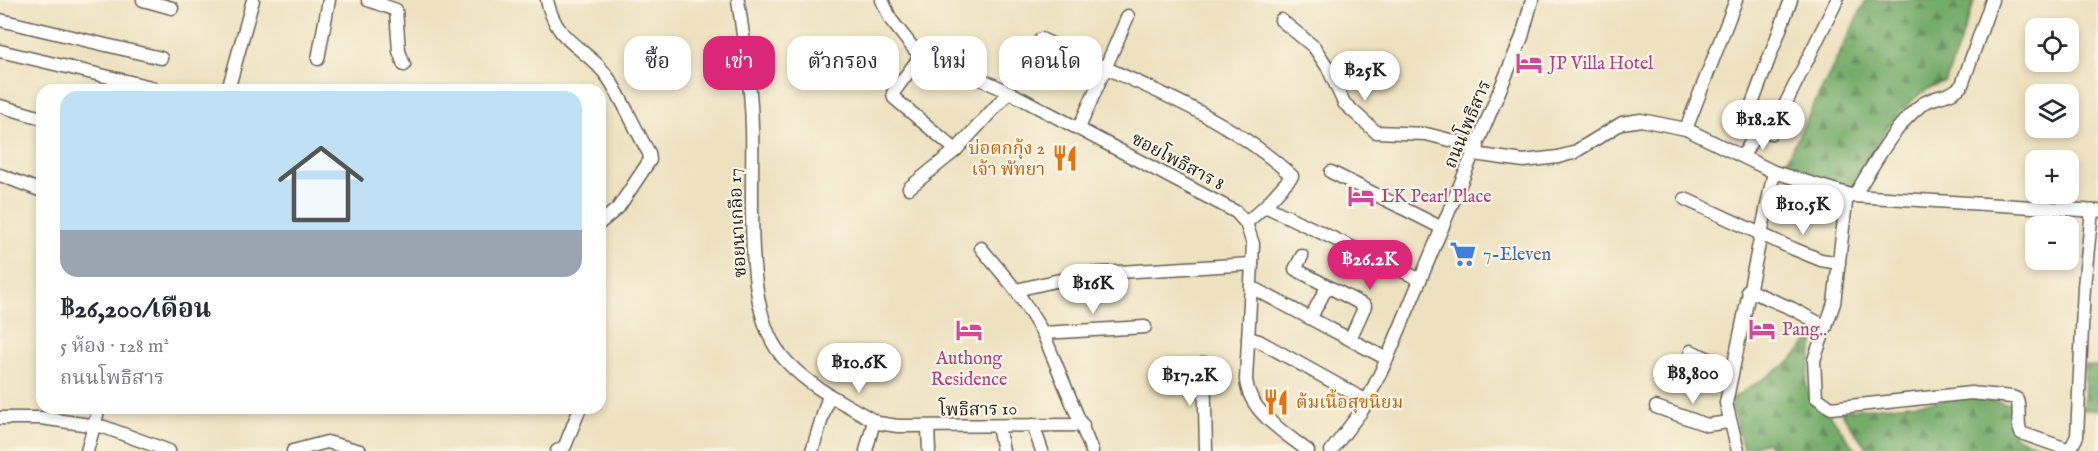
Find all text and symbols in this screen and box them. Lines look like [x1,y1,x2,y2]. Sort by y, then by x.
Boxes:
map controls [2025,18,2079,270]
button: locate [2025,18,2079,72]
chip: ซื้อ [624,36,691,90]
chip: เช่า [703,36,775,90]
chip: ตัวกรอง [787,36,899,90]
chip: ใหม่ [911,36,987,90]
chip: คอนโด [999,36,1102,90]
hotel icon: JP Villa Hotel [1514,48,1544,78]
pin: ฿25K [1329,51,1401,102]
place label: JP Villa Hotel [1547,53,1653,76]
text: ฿25K [1344,58,1386,83]
street label: ถนนโพธิสาร [1437,76,1497,172]
button: layers [2025,84,2079,138]
pin: ฿18.2K [1714,100,1812,151]
text: ฿18.2K [1736,107,1790,132]
street label: ซอยโพธิสาร 8 [1127,126,1229,196]
icon: home [267,130,375,238]
place label: บ่อตกกุ้ง 2 เจ้า พัทยา [968,138,1045,182]
restaurant icon: บ่อตกกุ้ง 2 เจ้า พัทยา [1050,143,1080,173]
button: + [2025,150,2079,204]
street label: ซอยนาเกลือ 17 [724,168,753,278]
hotel icon: LK Pearl Place [1346,181,1376,211]
pin: ฿10.5K [1754,185,1852,236]
place label: LK Pearl Place [1381,186,1491,209]
text: ฿10.5K [1776,192,1830,217]
button: − [2025,216,2079,270]
supermarket icon: 7-Eleven [1448,239,1478,269]
pin: ฿26.2K [1321,240,1419,291]
place label: 7-Eleven [1483,244,1552,267]
text: ฿26.2K [1341,247,1399,272]
pin: ฿16K [1057,264,1129,315]
text: ฿16K [1072,271,1114,296]
text: ฿26,200/เดือน [60,293,211,326]
hotel icon: Pang.. [1747,314,1777,344]
hotel icon: Authong Residence [954,315,984,345]
place label: Pang.. [1782,319,1827,342]
text: 5 ห้อง · 128 m² [60,334,169,359]
pin: ฿10.6K [810,343,908,394]
place label: Authong Residence [931,348,1007,392]
text: ฿10.6K [831,350,887,375]
pin: ฿8,800 [1644,354,1742,405]
pin: ฿17.2K [1141,356,1239,407]
text: ฿8,800 [1667,361,1719,386]
text: ฿17.2K [1162,363,1218,388]
text: ถนนโพธิสาร [60,366,164,391]
restaurant icon: ต้มเนื้อสุขนิยม [1261,387,1291,417]
place label: ต้มเนื้อสุขนิยม [1296,388,1403,415]
street label: โพธิสาร 10 [938,395,1017,423]

